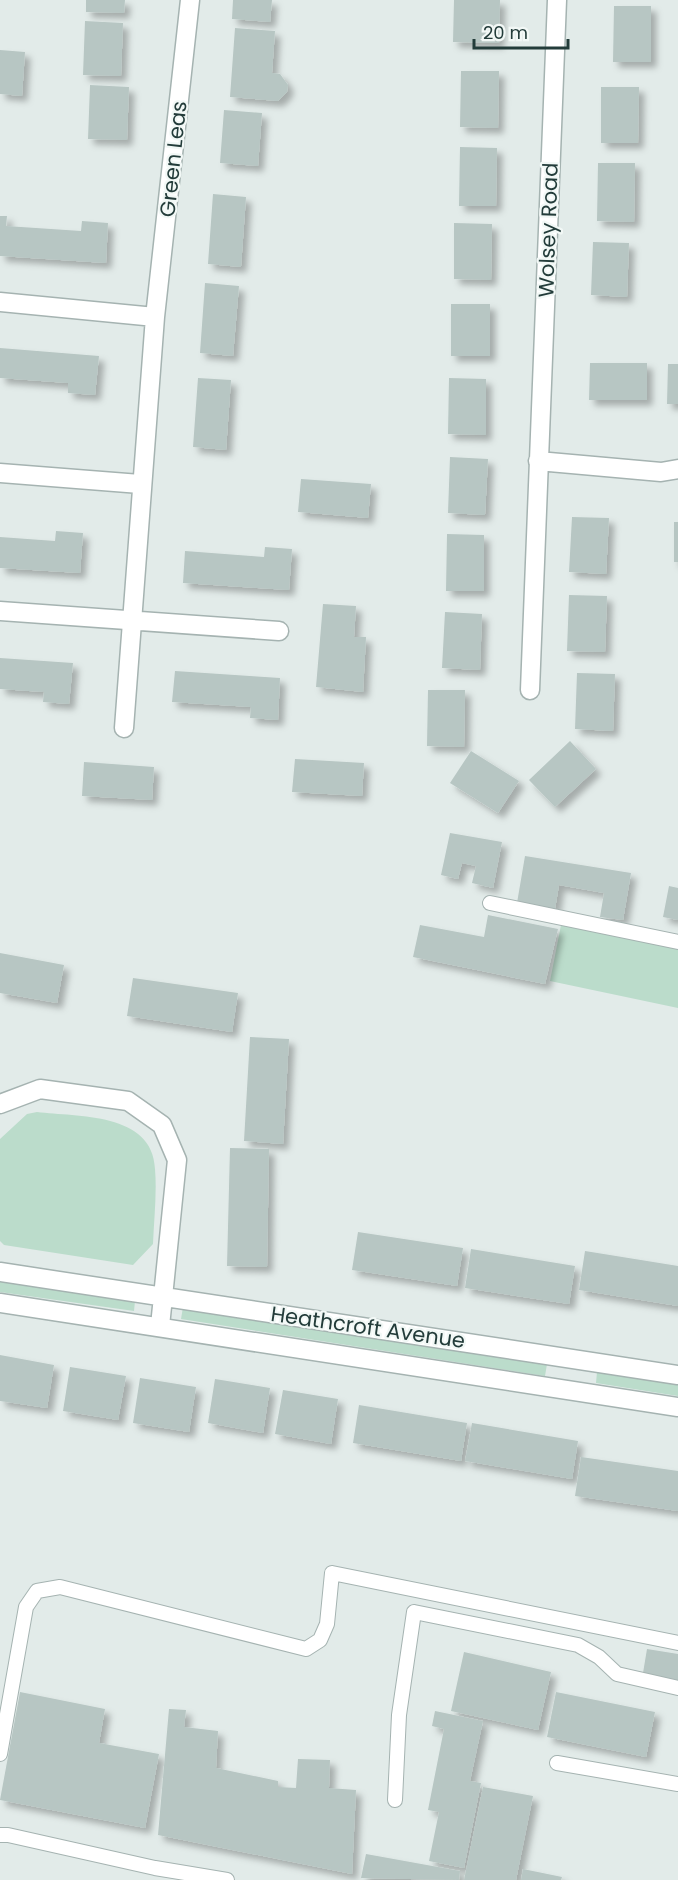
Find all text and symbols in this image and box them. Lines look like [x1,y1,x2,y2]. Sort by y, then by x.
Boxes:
scale bar [474,12,568,50]
text: 20 m [483,20,528,45]
street label: Green Leas [152,100,194,218]
street label: Wolsey Road [531,162,565,298]
street label: Heathcroft Avenue [269,1299,467,1355]

